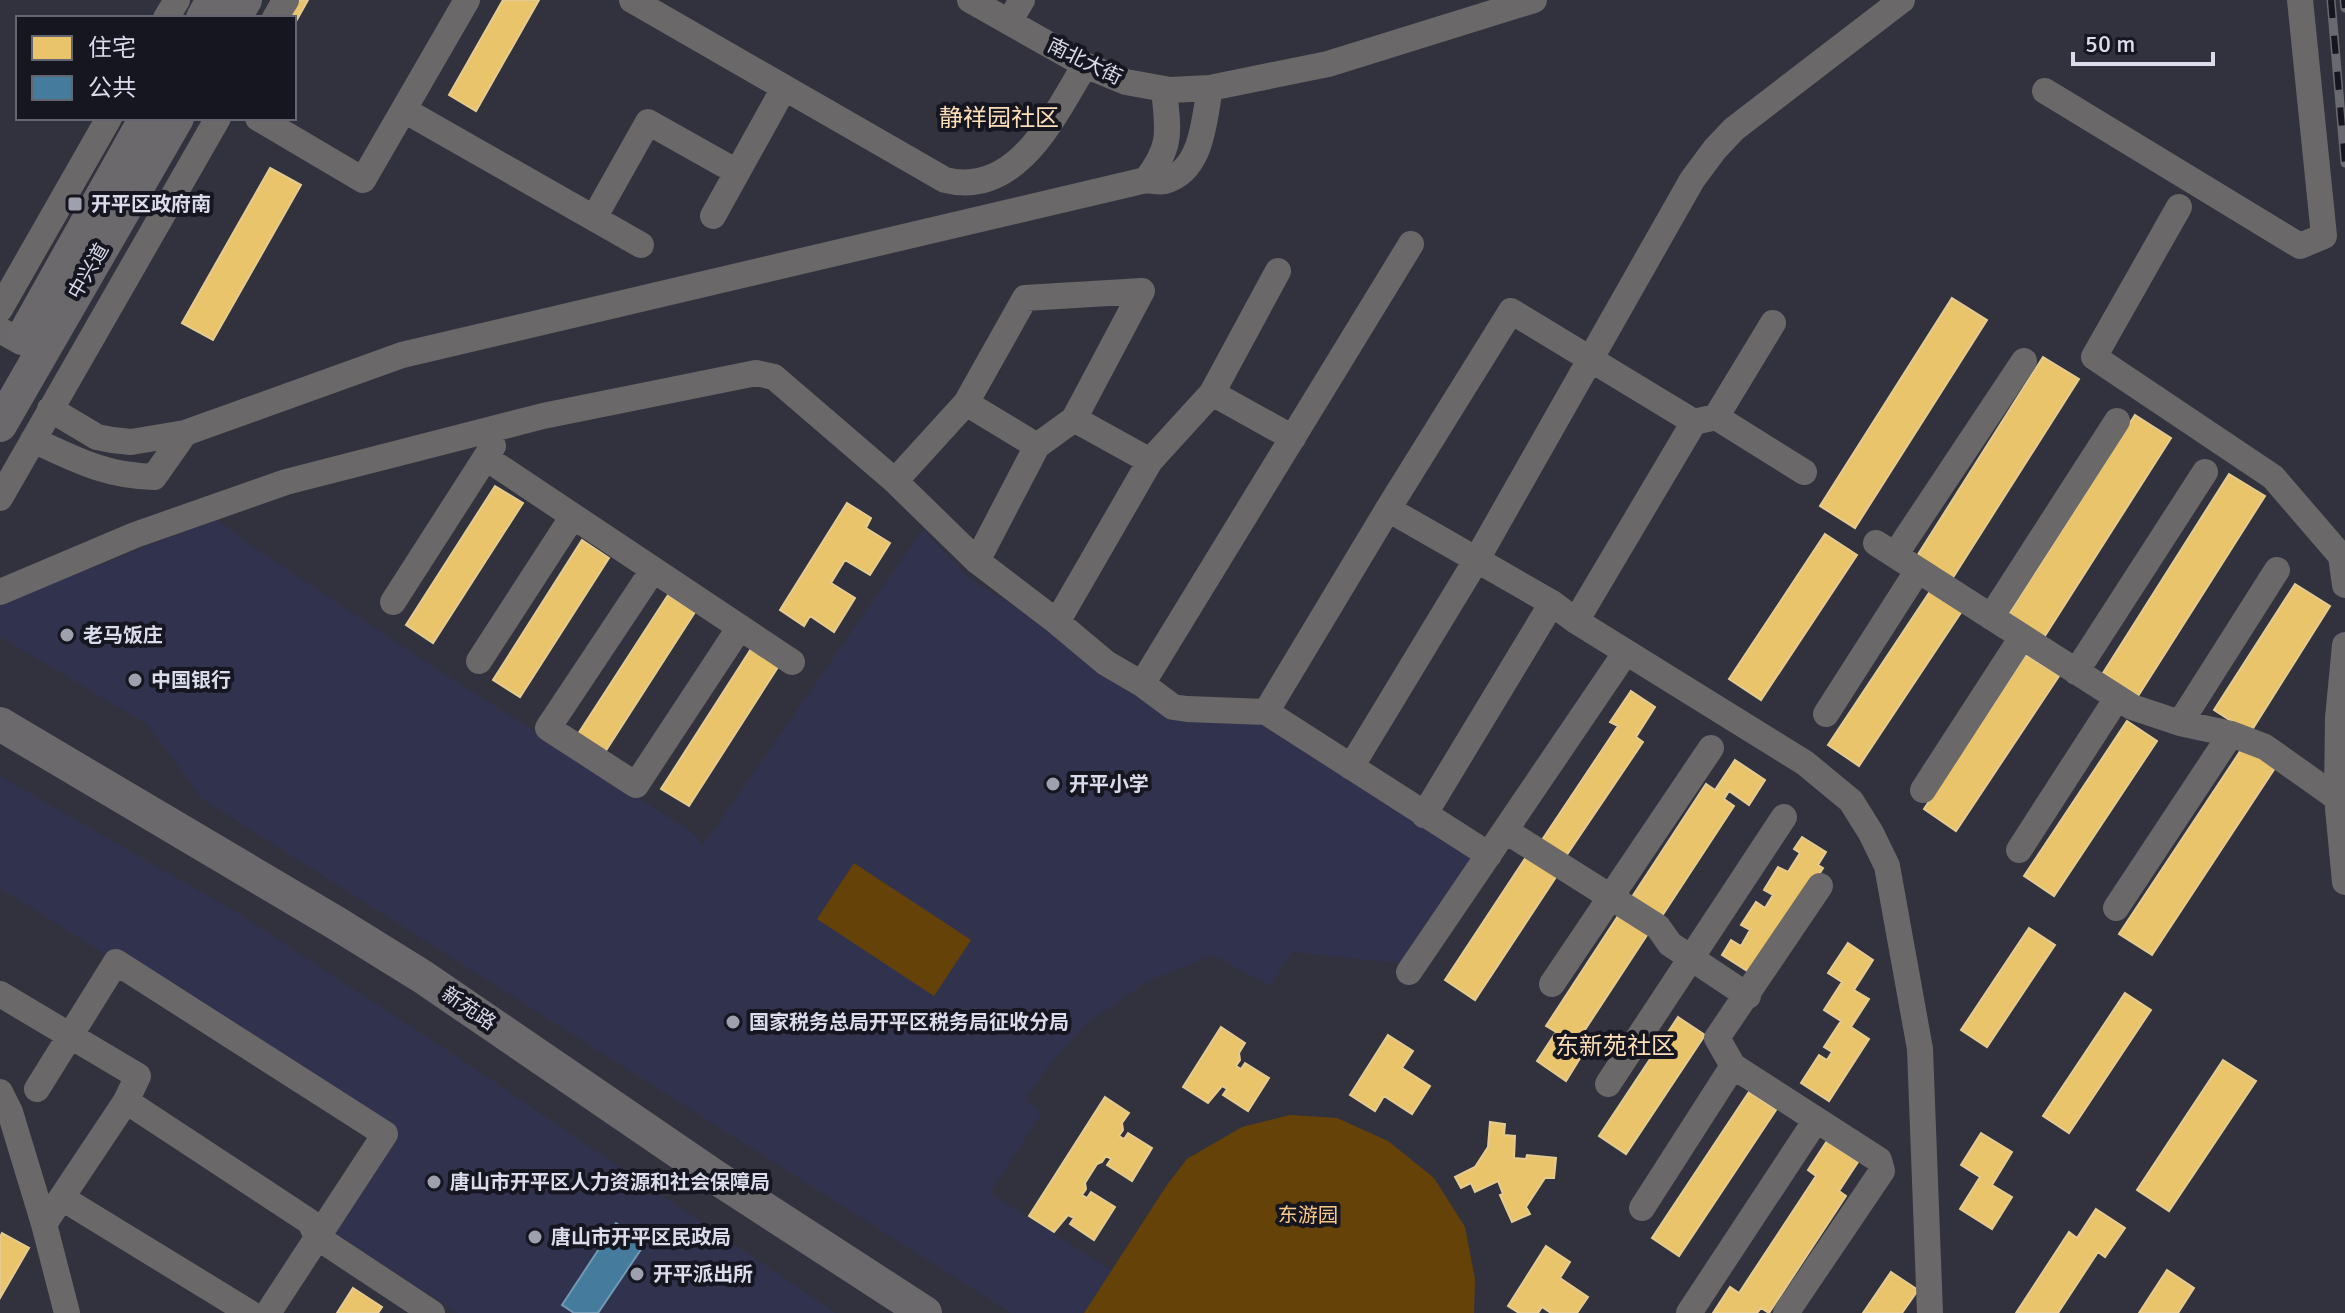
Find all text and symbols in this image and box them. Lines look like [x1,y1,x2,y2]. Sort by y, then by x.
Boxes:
legend [16,16,296,120]
scale bar [2073,16,2213,66]
text: 50 m [2085,29,2135,59]
text: 住宅 [88,33,136,63]
street label: 南北大街 [1043,33,1126,90]
text: 公共 [88,73,136,103]
district label: 静祥园社区 [939,103,1059,133]
place label: 开平区政府南 [91,192,211,217]
marker: 开平区政府南 [66,195,84,213]
street label: 中兴道 [63,239,114,303]
place label: 老马饭庄 [83,623,163,648]
marker: 老马饭庄 [58,626,76,644]
place label: 中国银行 [151,668,231,693]
marker: 中国银行 [126,671,144,689]
place label: 开平小学 [1069,772,1149,797]
marker: 开平小学 [1044,775,1062,793]
street label: 新苑路 [437,981,501,1036]
place label: 国家税务总局开平区税务局征收分局 [749,1010,1069,1035]
marker: 国家税务总局开平区税务局征收分局 [724,1013,742,1031]
district label: 东新苑社区 [1555,1031,1675,1061]
place label: 唐山市开平区人力资源和社会保障局 [450,1170,770,1195]
marker: 唐山市开平区人力资源和社会保障局 [425,1173,443,1191]
park label: 东游园 [1278,1203,1338,1228]
place label: 唐山市开平区民政局 [551,1225,731,1250]
marker: 唐山市开平区民政局 [526,1228,544,1246]
place label: 开平派出所 [653,1262,753,1287]
marker: 开平派出所 [628,1265,646,1283]

